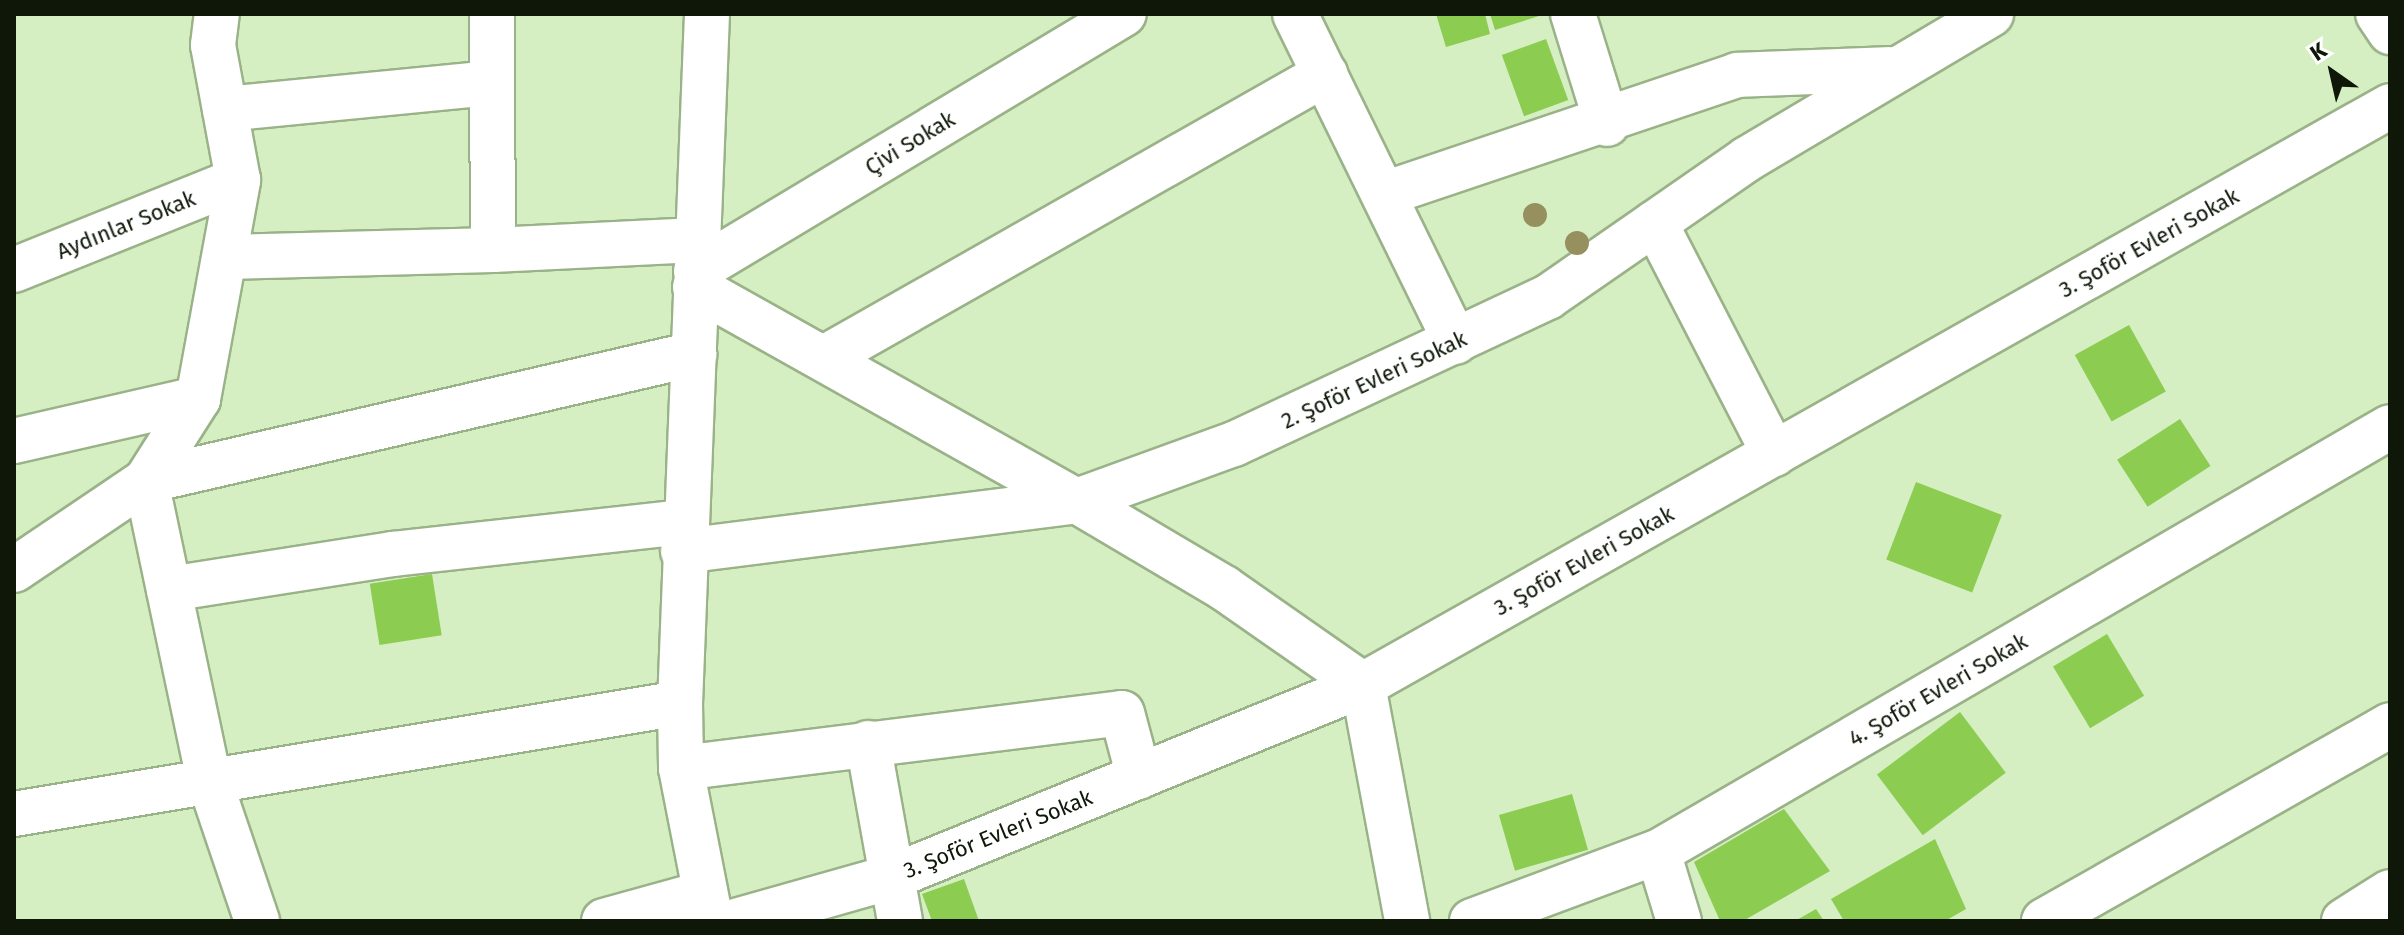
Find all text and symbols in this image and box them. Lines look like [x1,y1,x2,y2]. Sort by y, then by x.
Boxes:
north arrow [2292,32,2372,112]
text: K [2305,37,2332,67]
street label: Çivi Sokak [860,106,960,180]
street label: 3. Şoför Evleri Sokak [2055,183,2243,303]
street label: Aydınlar Sokak [53,185,199,265]
street label: 2. Şoför Evleri Sokak [1277,326,1471,434]
street label: 3. Şoför Evleri Sokak [1490,501,1678,621]
street label: 4. Şoför Evleri Sokak [1844,628,2032,752]
street label: 3. Şoför Evleri Sokak [900,784,1096,884]

